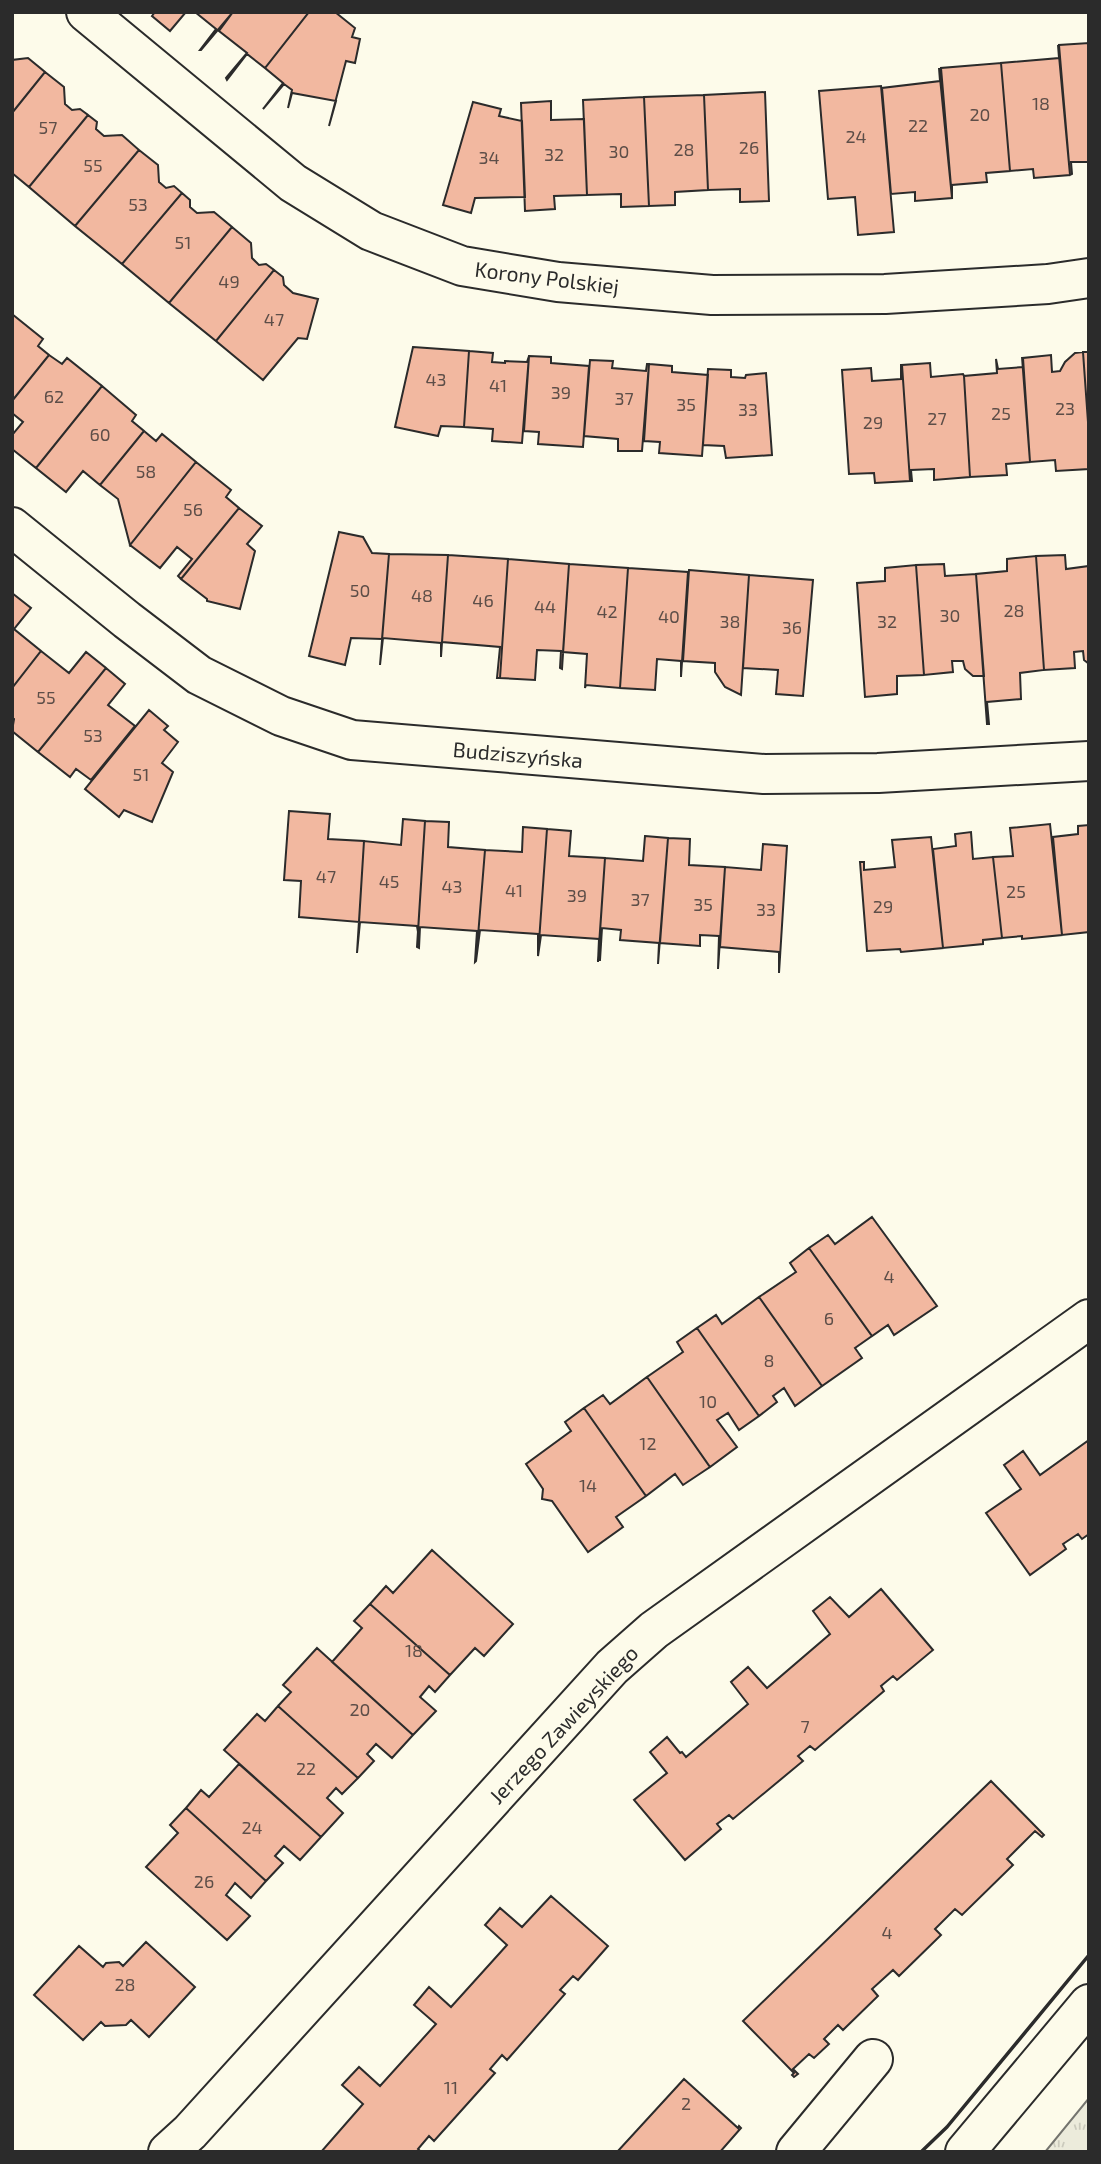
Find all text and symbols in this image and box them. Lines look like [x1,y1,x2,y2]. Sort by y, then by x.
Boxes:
house number: 18 [1032,92,1050,114]
house number: 20 [970,103,990,125]
house number: 22 [908,114,928,136]
house number: 57 [39,116,57,138]
house number: 24 [845,125,867,147]
house number: 26 [739,136,759,158]
house number: 28 [673,138,695,160]
house number: 30 [609,140,629,162]
house number: 32 [544,143,564,165]
house number: 34 [478,146,500,168]
house number: 55 [83,154,103,176]
house number: 53 [128,193,148,215]
house number: 51 [175,231,191,253]
street label: Korony Polskiej [473,256,621,299]
house number: 49 [218,270,240,292]
house number: 47 [264,308,284,330]
house number: 43 [425,368,447,390]
house number: 41 [489,374,507,396]
house number: 39 [551,381,571,403]
house number: 62 [44,385,64,407]
house number: 37 [614,387,634,409]
house number: 35 [676,393,696,415]
house number: 23 [1055,397,1075,419]
house number: 33 [738,398,758,420]
house number: 25 [991,402,1011,424]
house number: 27 [927,407,947,429]
house number: 29 [863,411,883,433]
house number: 60 [89,423,111,445]
house number: 58 [136,460,156,482]
house number: 56 [183,498,203,520]
house number: 50 [350,579,370,601]
house number: 48 [411,584,433,606]
house number: 46 [472,589,494,611]
house number: 44 [534,595,556,617]
house number: 28 [1003,599,1025,621]
house number: 42 [596,600,618,622]
house number: 30 [940,604,960,626]
house number: 40 [658,605,680,627]
house number: 38 [720,610,740,632]
house number: 32 [877,610,897,632]
house number: 36 [782,616,802,638]
house number: 55 [36,686,56,708]
house number: 53 [83,724,103,746]
street label: Budziszyńska [452,736,584,772]
house number: 51 [133,763,149,785]
house number: 47 [316,865,336,887]
house number: 45 [379,870,399,892]
house number: 43 [441,875,463,897]
house number: 41 [505,879,523,901]
house number: 25 [1006,880,1026,902]
house number: 39 [567,884,587,906]
house number: 37 [630,888,650,910]
house number: 35 [693,893,713,915]
house number: 29 [873,895,893,917]
house number: 33 [756,898,776,920]
house number: 4 [883,1265,895,1287]
house number: 6 [824,1307,834,1329]
house number: 8 [764,1349,774,1371]
house number: 10 [699,1390,717,1412]
house number: 12 [639,1432,657,1454]
house number: 14 [579,1474,597,1496]
house number: 18 [405,1639,423,1661]
street label: Jerzego Zawieyskiego [483,1640,643,1808]
house number: 20 [350,1698,370,1720]
house number: 7 [800,1715,810,1737]
house number: 22 [296,1757,316,1779]
house number: 24 [241,1816,263,1838]
house number: 26 [194,1870,214,1892]
house number: 4 [881,1921,893,1943]
house number: 28 [114,1973,136,1995]
house number: 11 [444,2076,458,2098]
house number: 2 [681,2092,691,2114]

